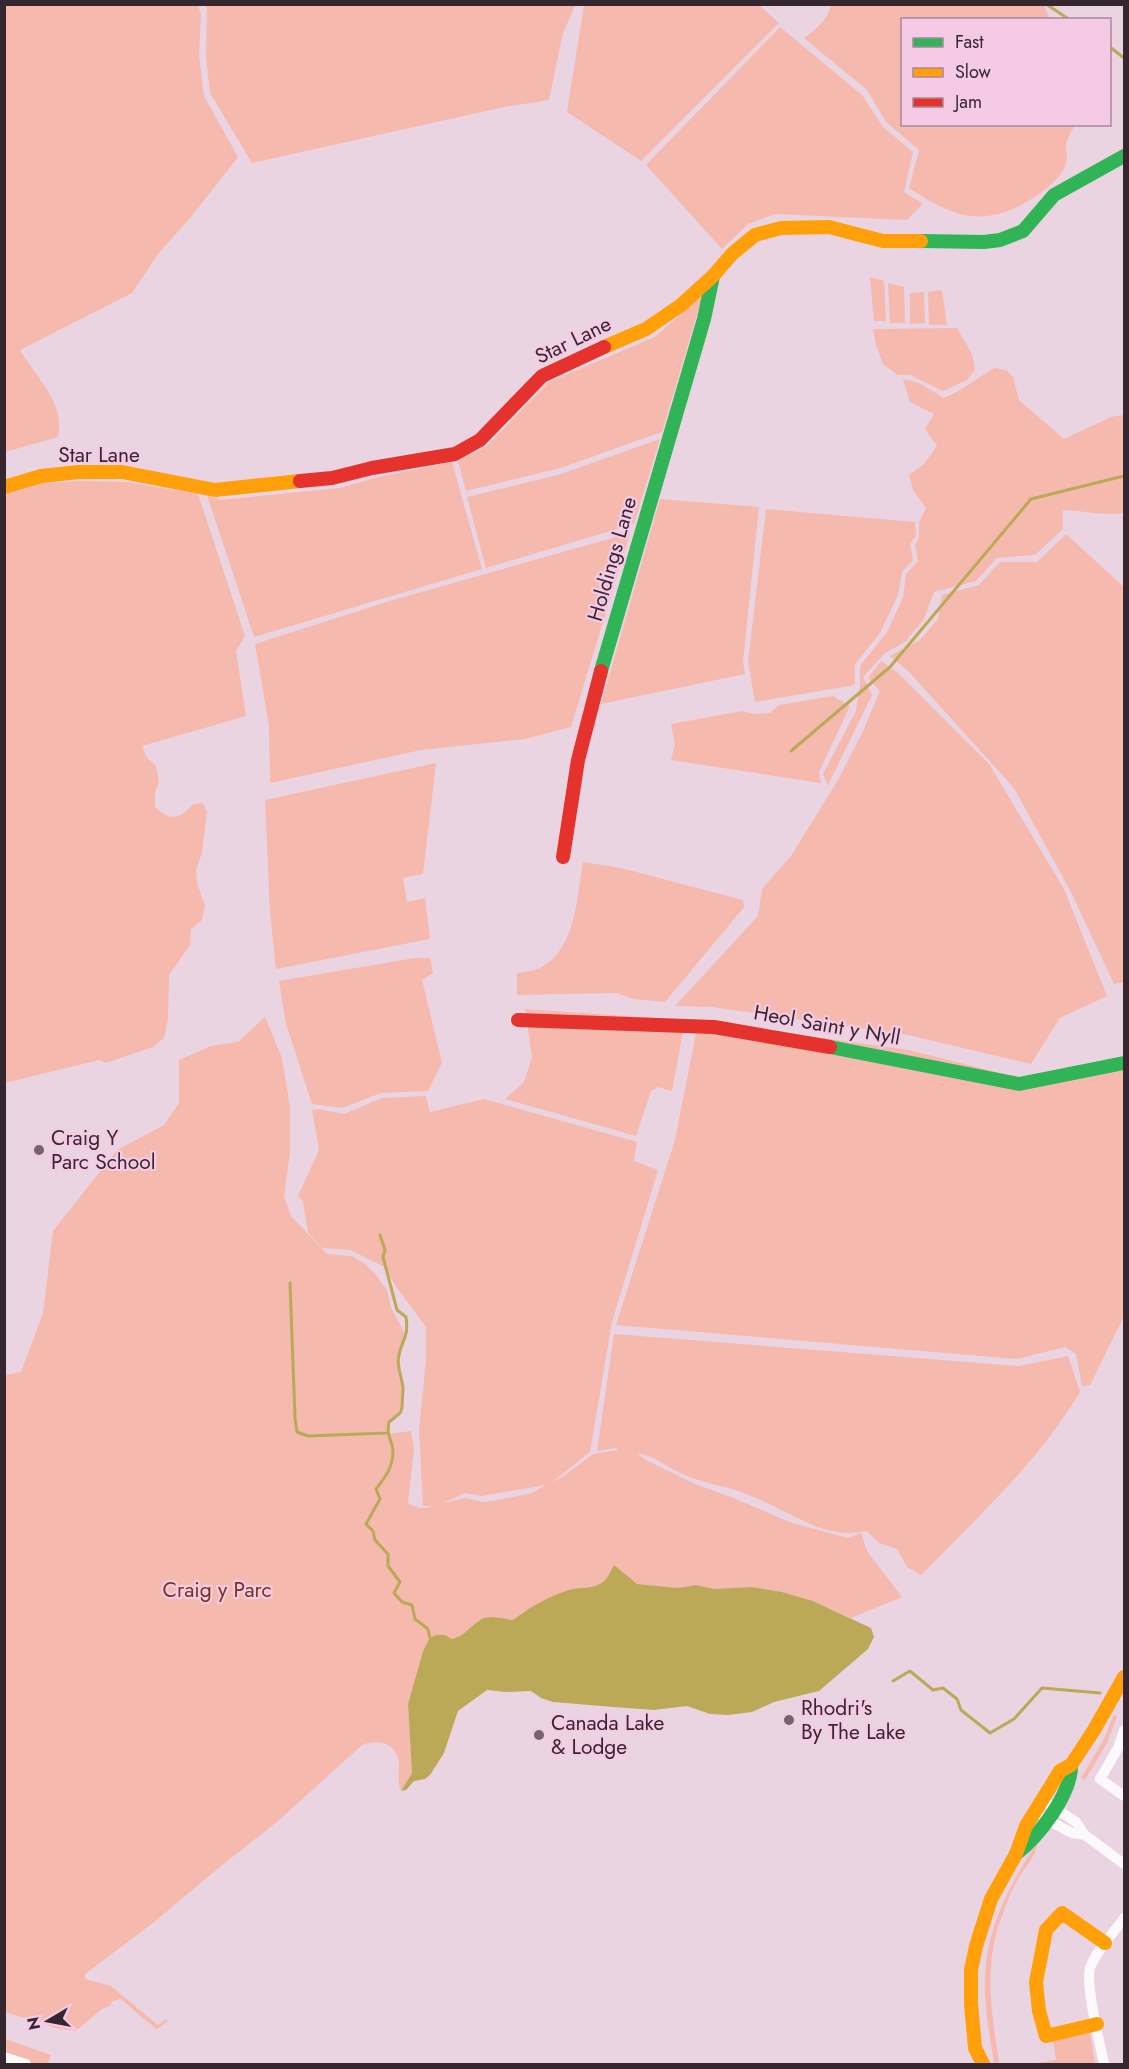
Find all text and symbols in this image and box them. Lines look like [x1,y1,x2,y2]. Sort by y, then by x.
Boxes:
legend [901,18,1111,126]
text: Fast [955,29,984,55]
text: Slow [955,59,992,85]
text: Jam [953,89,982,115]
street label: Star Lane [530,309,616,371]
street label: Star Lane [58,440,140,470]
street label: Holdings Lane [580,493,644,625]
street label: Heol Saint y Nyll [751,997,903,1053]
place label: Craig Y Parc School [51,1123,156,1177]
marker: Craig Y Parc School [32,1143,46,1157]
park label: Craig y Parc [163,1575,271,1605]
place label: Rhodri's By The Lake [801,1693,906,1747]
place label: Canada Lake & Lodge [551,1708,664,1762]
marker: Rhodri's By The Lake [782,1713,796,1727]
marker: Canada Lake & Lodge [532,1728,546,1742]
north arrow [18,1991,78,2051]
text: N [21,2015,46,2032]

